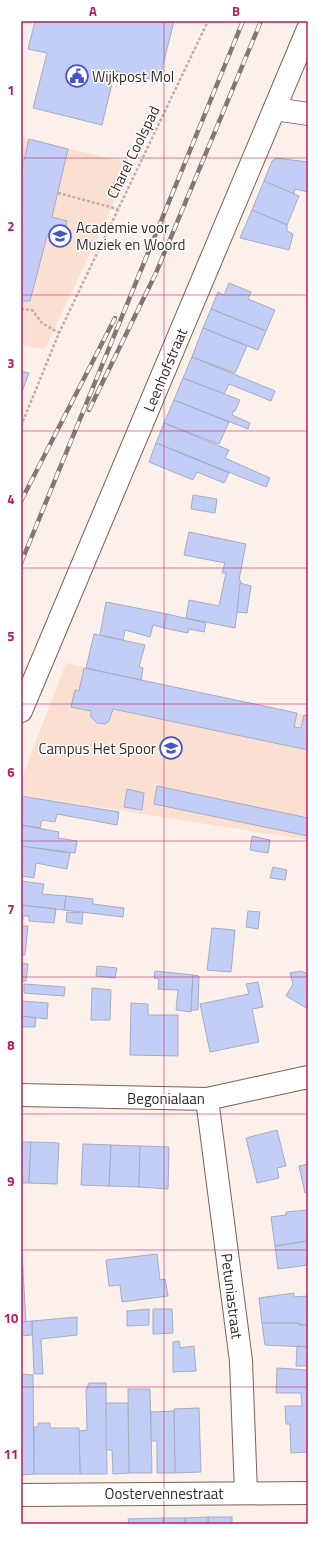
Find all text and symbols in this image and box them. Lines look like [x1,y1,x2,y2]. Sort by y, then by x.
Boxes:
text: A [89,1,97,21]
text: B [232,1,240,21]
public building icon: Wijkpost Mol [64,63,90,89]
place label: Wijkpost Mol [92,65,174,88]
text: 1 [7,80,15,100]
street label: Charel Coolspad [101,102,165,202]
text: 2 [7,216,15,236]
place label: Academie voor Muziek en Woord [76,216,185,256]
school or university icon: Academie voor Muziek en Woord [47,223,73,249]
street label: Leenhofstraat [137,324,193,415]
text: 3 [7,353,15,373]
text: 4 [7,489,15,509]
text: 5 [7,626,15,646]
school or university icon: Campus Het Spoor [158,735,184,761]
place label: Campus Het Spoor [38,737,156,760]
text: 6 [7,762,15,782]
text: 7 [7,899,15,919]
text: 8 [7,1035,15,1055]
street label: Begonialaan [127,1087,205,1110]
text: 9 [7,1171,15,1191]
street label: Petuniastraat [215,1252,249,1341]
text: 10 [4,1308,18,1328]
text: 11 [4,1444,18,1464]
street label: Oostervennestraat [105,1482,224,1505]

